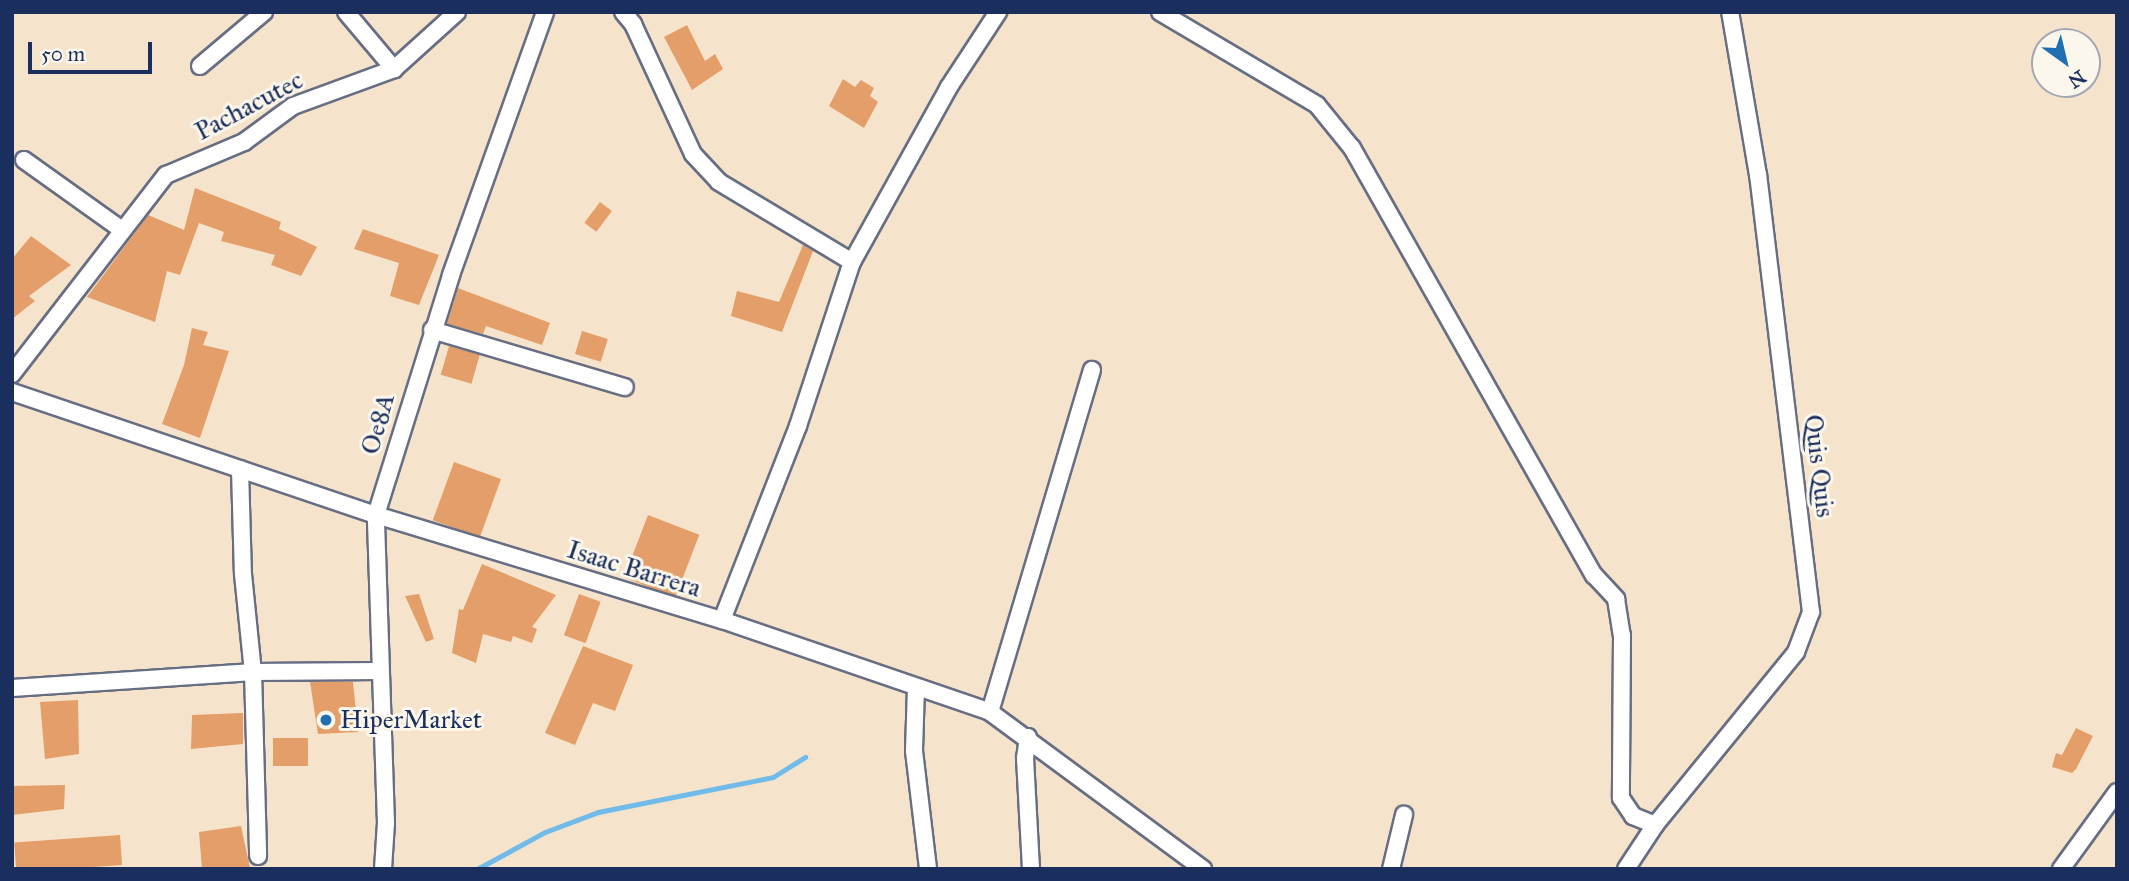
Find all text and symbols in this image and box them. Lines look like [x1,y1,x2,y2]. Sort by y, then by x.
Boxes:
scale bar [32,28,156,72]
north arrow [2031,28,2101,98]
text: 50 m [41,41,85,67]
street label: Pachacutec [190,65,308,147]
text: N [2064,65,2090,93]
street label: Oe8A [354,390,402,458]
street label: Quis Quis [1797,413,1841,519]
street label: Isaac Barrera [563,534,705,604]
place label: HiperMarket [340,704,482,736]
marker: HiperMarket [318,712,334,728]

